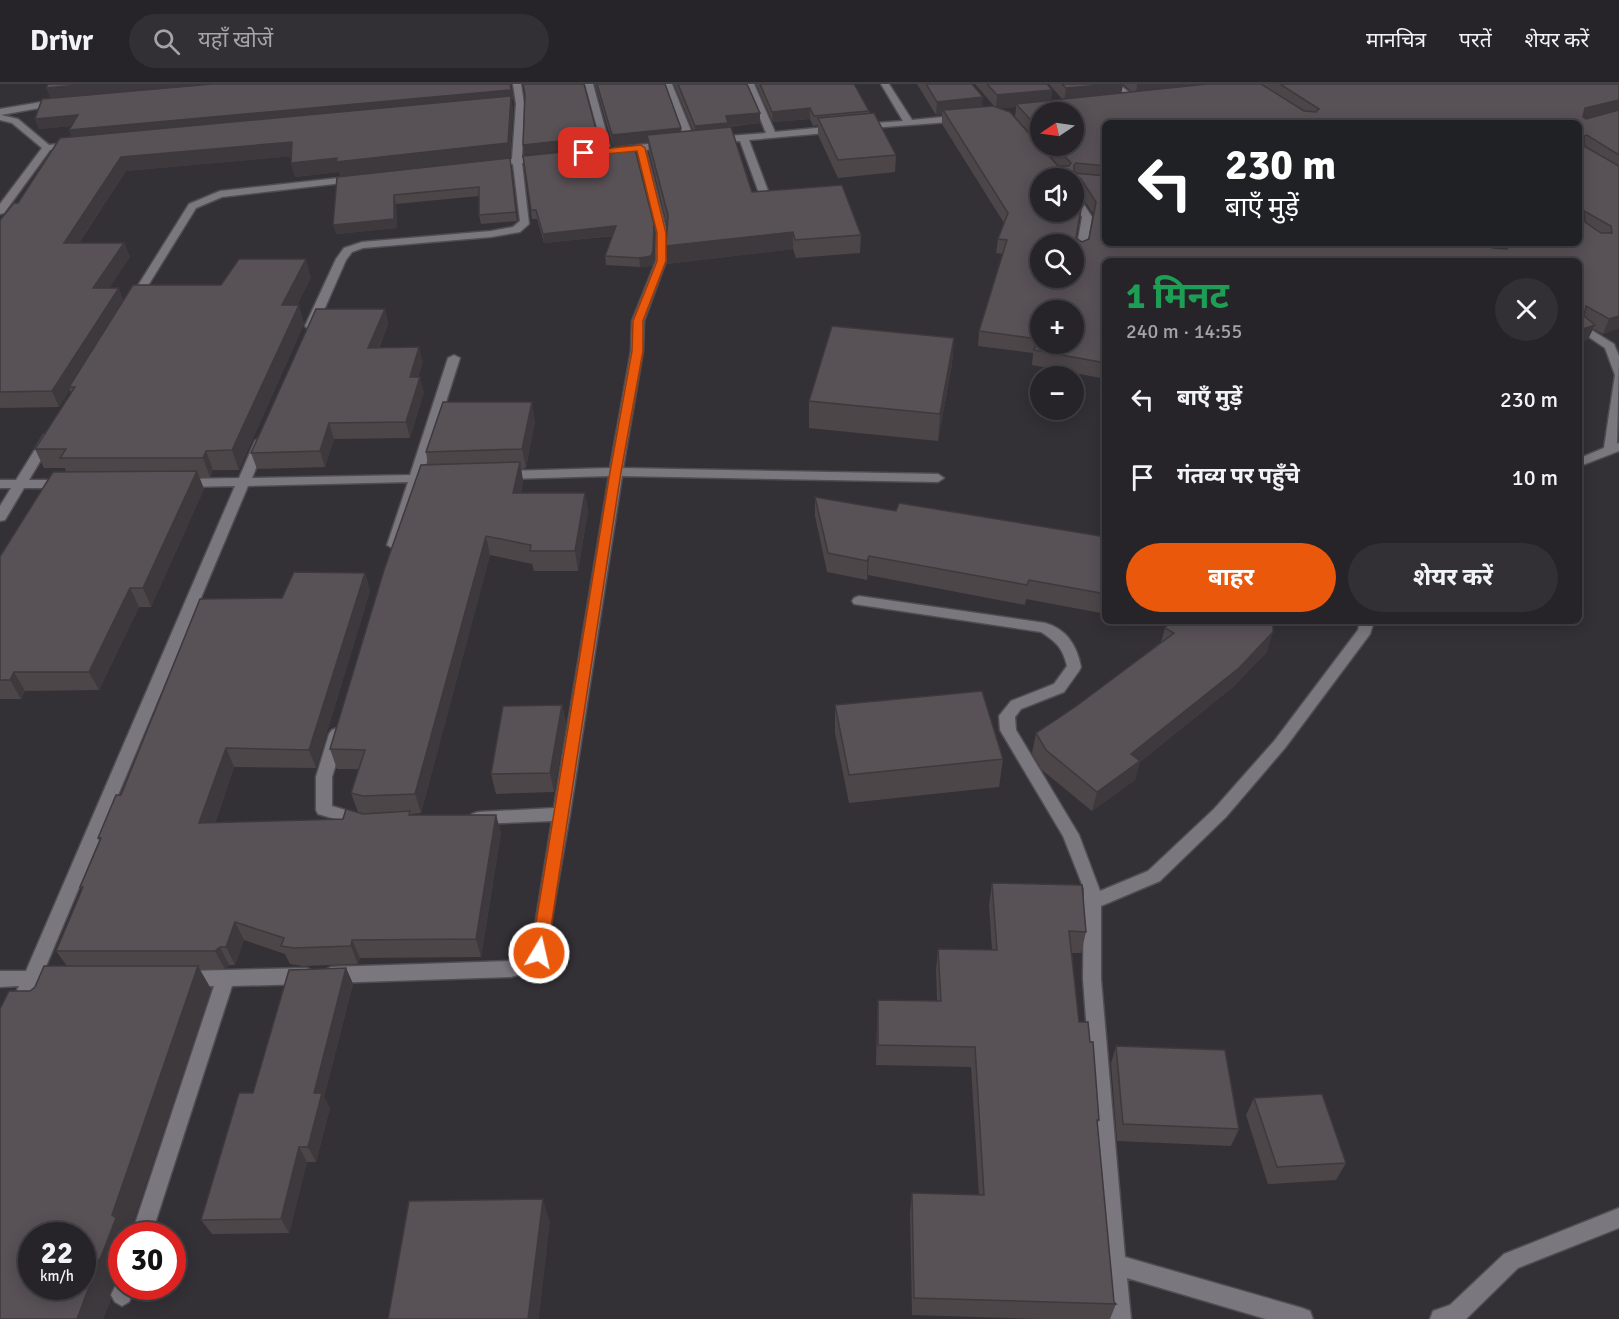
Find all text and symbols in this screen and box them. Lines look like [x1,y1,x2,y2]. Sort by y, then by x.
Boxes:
search box [129,14,549,68]
text: Drivr [30,24,93,58]
icon: search [150,25,183,58]
text: यहाँ खोजें [198,26,273,53]
text: मानचित्र [1366,27,1426,53]
text: परतें [1459,27,1492,53]
text: शेयर करें [1525,27,1589,53]
north arrow [1030,102,1084,156]
map controls [1030,102,1084,420]
pin [558,127,609,178]
icon: arrive [567,136,600,169]
text: 230 m [1225,140,1336,191]
icon: left [1126,144,1204,222]
button: sound [1030,168,1084,222]
text: बाएँ मुड़ें [1225,191,1299,224]
button: search [1030,234,1084,288]
text: 1 मिनट [1126,274,1229,319]
button: close [1495,278,1558,341]
button: + [1030,300,1084,354]
text: 240 m · 14:55 [1126,319,1242,344]
button: − [1030,366,1084,420]
icon: left [1126,383,1159,416]
text: बाएँ मुड़ें [1177,384,1242,411]
text: 230 m [1500,386,1558,413]
icon: arrive [1126,461,1159,494]
text: गंतव्य पर पहुँचे [1177,462,1300,489]
text: 10 m [1512,464,1558,491]
button: बाहर [1126,543,1336,612]
button: शेयर करें [1348,543,1558,612]
position arrow [507,921,571,985]
speed limit sign: 30 [108,1222,186,1300]
text: 22 [41,1235,73,1272]
text: km/h [40,1267,74,1285]

